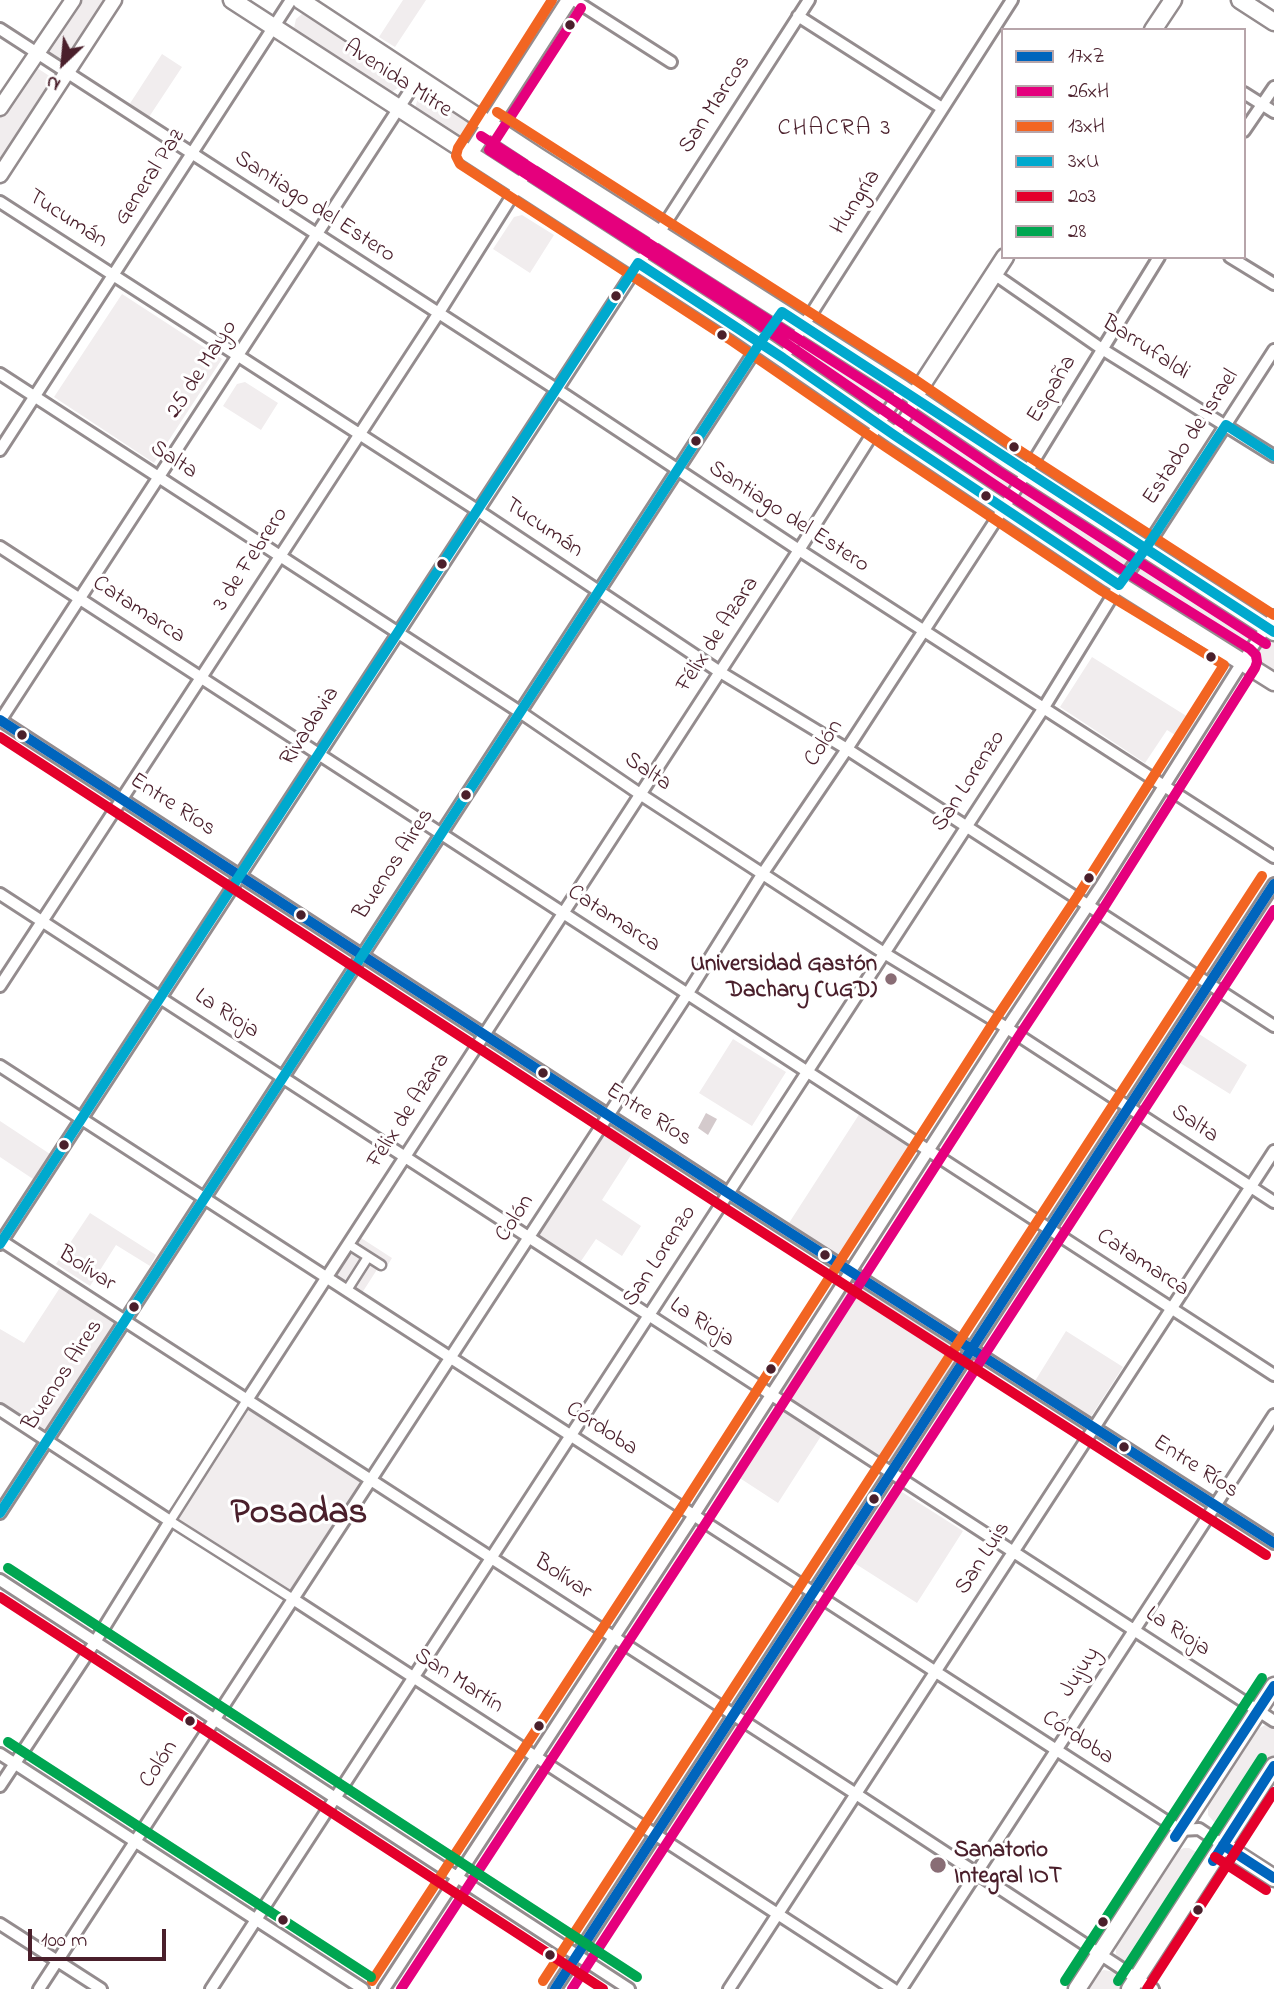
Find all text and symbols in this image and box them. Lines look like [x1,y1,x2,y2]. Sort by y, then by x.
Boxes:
unlabelled marker [563,18,577,32]
north arrow [28,28,98,98]
legend [1001,28,1246,259]
street label: Avenida Mitre [338,35,456,125]
text: 17xZ [1068,42,1105,72]
street label: San Marcos [674,51,758,159]
text: N [42,67,65,97]
text: 26xH [1068,77,1109,107]
text: 13xH [1068,112,1105,142]
district label: CHACRA 3 [778,116,892,144]
street label: General Paz [110,125,192,231]
street label: Santiago del Estero [228,146,400,270]
text: 3xU [1068,147,1099,177]
street label: Hungría [826,165,888,241]
text: 203 [1068,182,1096,212]
street label: Tucumán [22,184,112,256]
text: 28 [1068,217,1086,247]
unlabelled marker [609,289,623,303]
street label: Barrufaldi [1096,310,1194,388]
street label: 25 de Mayo [161,316,245,424]
unlabelled marker [715,328,729,342]
street label: España [1022,351,1084,429]
street label: Estado de Israel [1138,365,1246,511]
unlabelled marker [689,434,703,448]
street label: Salta [144,435,202,487]
unlabelled marker [1007,440,1021,454]
street label: Santiago del Estero [702,456,874,580]
unlabelled marker [979,489,993,503]
street label: Tucumán [498,493,588,565]
street label: 3 de Febrero [208,503,296,617]
unlabelled marker [435,557,449,571]
street label: Catamarca [86,571,190,651]
street label: Félix de Azara [671,572,767,698]
unlabelled marker [1204,650,1218,664]
street label: Rivadavia [275,682,347,772]
street label: Colón [799,715,851,773]
street label: San Lorenzo [927,726,1013,838]
unlabelled marker [15,728,29,742]
street label: Salta [618,747,676,799]
street label: Entre Ríos [124,768,220,844]
unlabelled marker [459,788,473,802]
street label: Buenos Aires [349,804,441,926]
unlabelled marker [1082,871,1096,885]
street label: Catamarca [561,880,665,960]
unlabelled marker [294,908,308,922]
place label: Universidad Gastón Dachary (UGD) [691,952,877,1006]
marker: Universidad Gastón Dachary (UGD) [883,971,899,987]
street label: La Rioja [188,984,264,1046]
street label: Félix de Azara [362,1048,458,1174]
unlabelled marker [536,1066,550,1080]
street label: Entre Ríos [600,1078,696,1154]
street label: Salta [1165,1099,1223,1151]
unlabelled marker [57,1138,71,1152]
street label: Colón [491,1190,541,1248]
street label: San Lorenzo [618,1201,704,1313]
street label: Catamarca [1090,1224,1194,1304]
street label: Bolívar [52,1241,120,1299]
unlabelled marker [818,1248,832,1262]
street label: La Rioja [663,1293,739,1355]
unlabelled marker [127,1300,141,1314]
street label: Buenos Aires [18,1315,110,1437]
unlabelled marker [764,1362,778,1376]
street label: Córdoba [560,1397,642,1463]
street label: Entre Ríos [1147,1430,1243,1506]
unlabelled marker [1117,1440,1131,1454]
unlabelled marker [867,1492,881,1506]
district label: Posadas [231,1494,367,1538]
street label: San Luis [950,1517,1018,1601]
street label: Bolívar [528,1549,596,1607]
street label: La Rioja [1139,1602,1215,1664]
street label: San Martín [408,1643,508,1721]
street label: Jujuy [1055,1643,1107,1703]
street label: Córdoba [1036,1706,1118,1772]
unlabelled marker [183,1714,197,1728]
unlabelled marker [532,1719,546,1733]
street label: Colón [135,1736,185,1794]
place label: Sanatorio Integral IOT [954,1838,1062,1892]
marker: Sanatorio Integral IOT [928,1855,948,1875]
unlabelled marker [1191,1903,1205,1917]
unlabelled marker [276,1913,290,1927]
unlabelled marker [1096,1915,1110,1929]
scale bar [32,1916,170,1960]
text: 100 m [41,1926,87,1956]
unlabelled marker [543,1948,557,1962]

